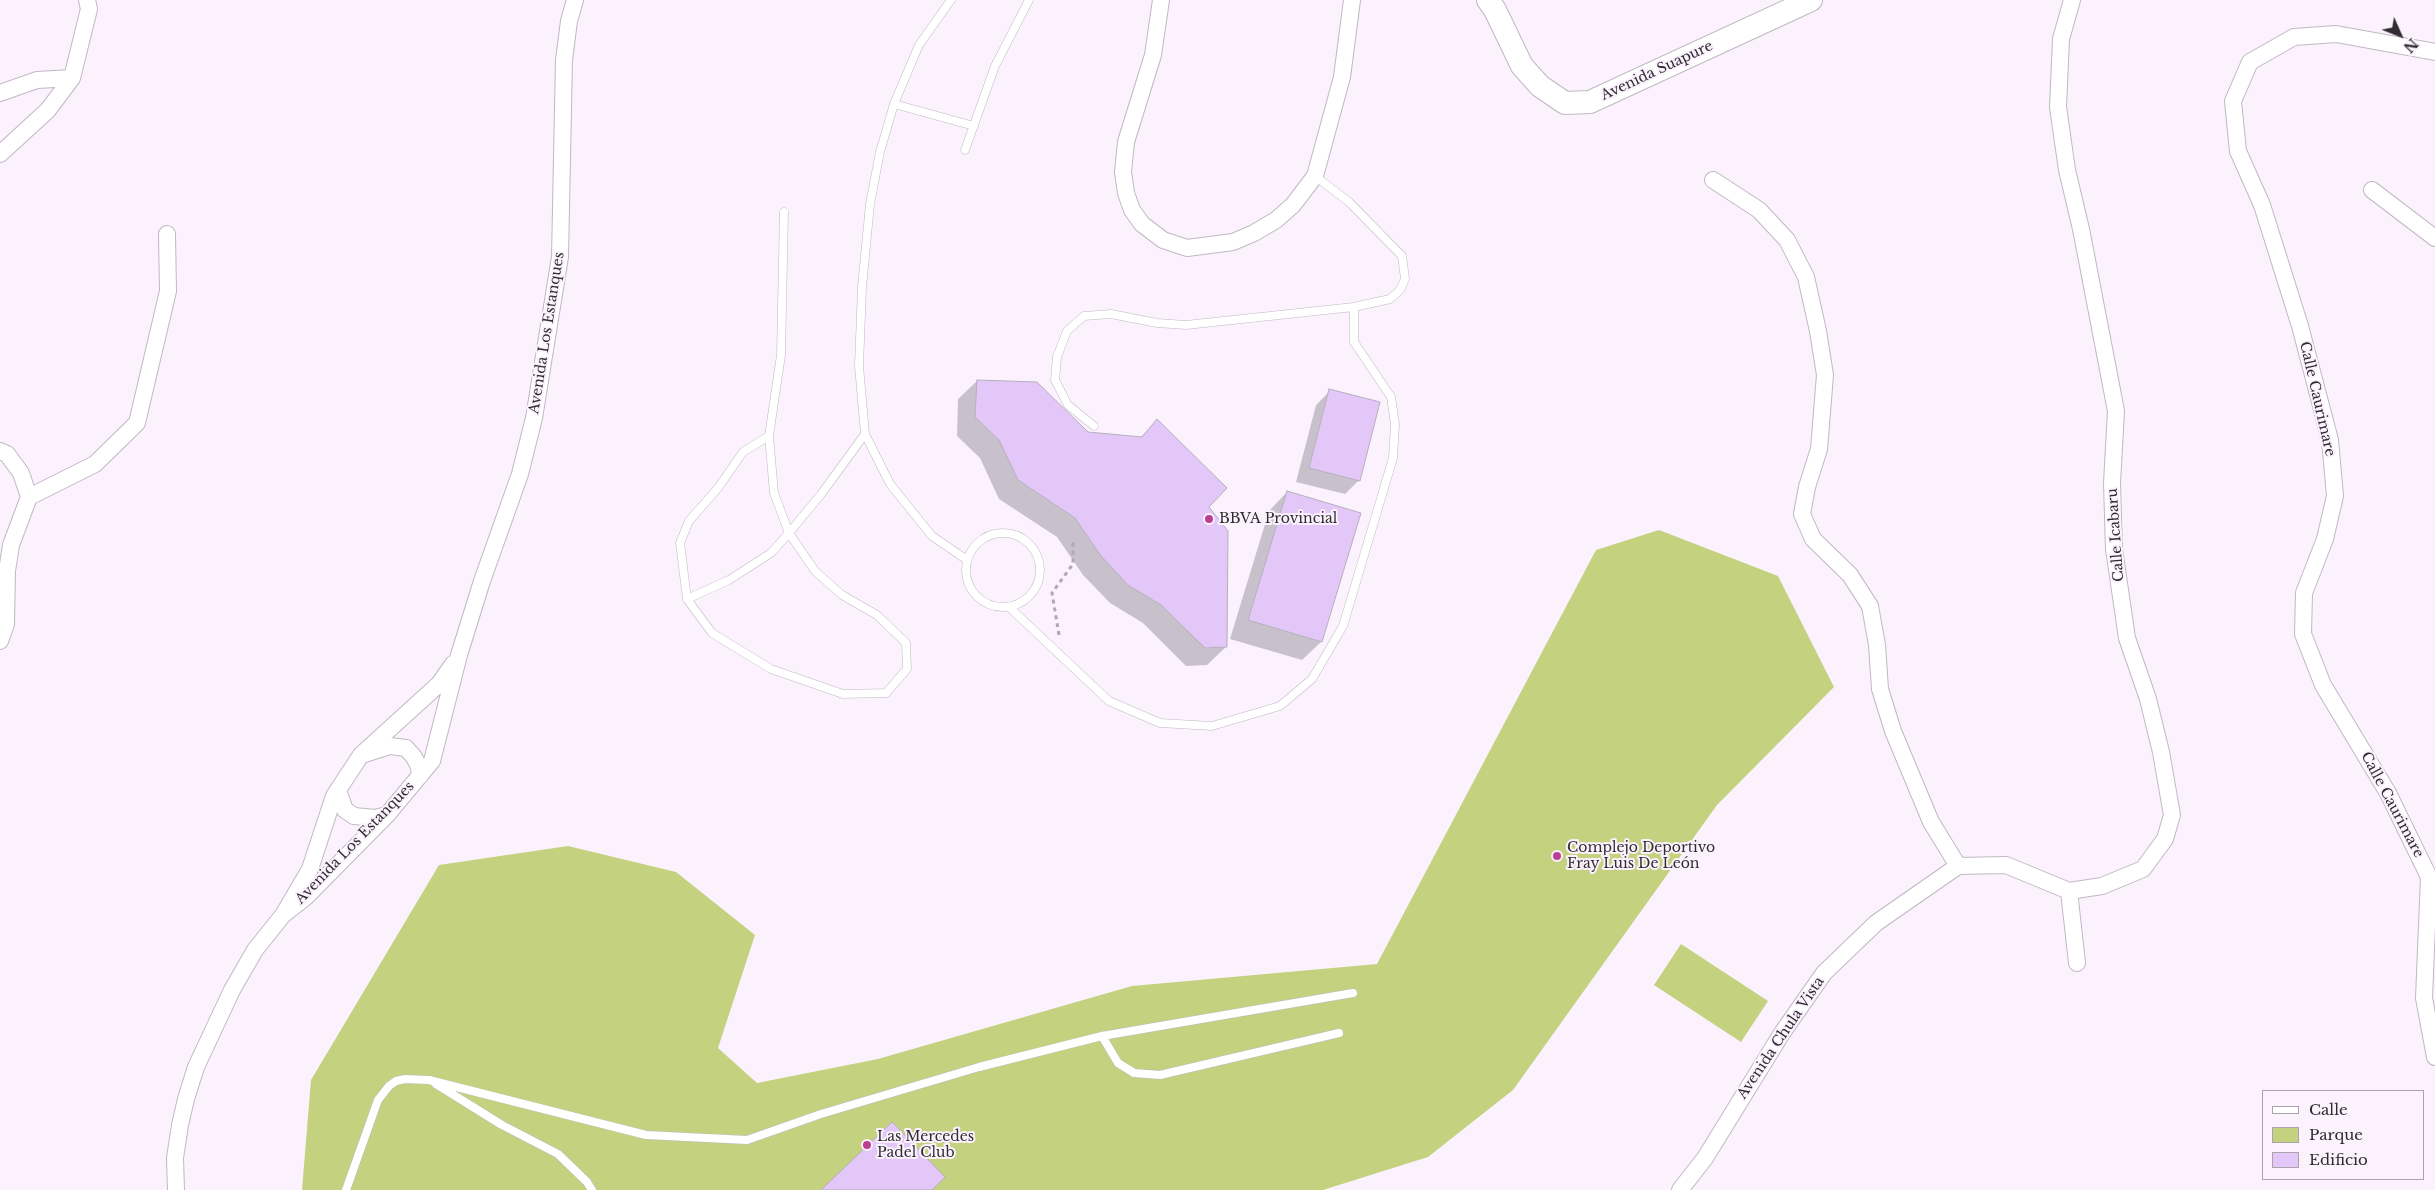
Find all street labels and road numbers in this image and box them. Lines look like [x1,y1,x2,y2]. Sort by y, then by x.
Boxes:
street label: Avenida Suapure [1598,38,1716,104]
street label: Avenida Los Estanques [526,251,568,415]
street label: Calle Caurimare [2296,340,2338,458]
street label: Calle Icabaru [2104,488,2128,582]
street label: Calle Caurimare [2357,749,2427,861]
street label: Avenida Los Estanques [292,778,418,908]
street label: Avenida Chula Vista [1734,974,1828,1102]

